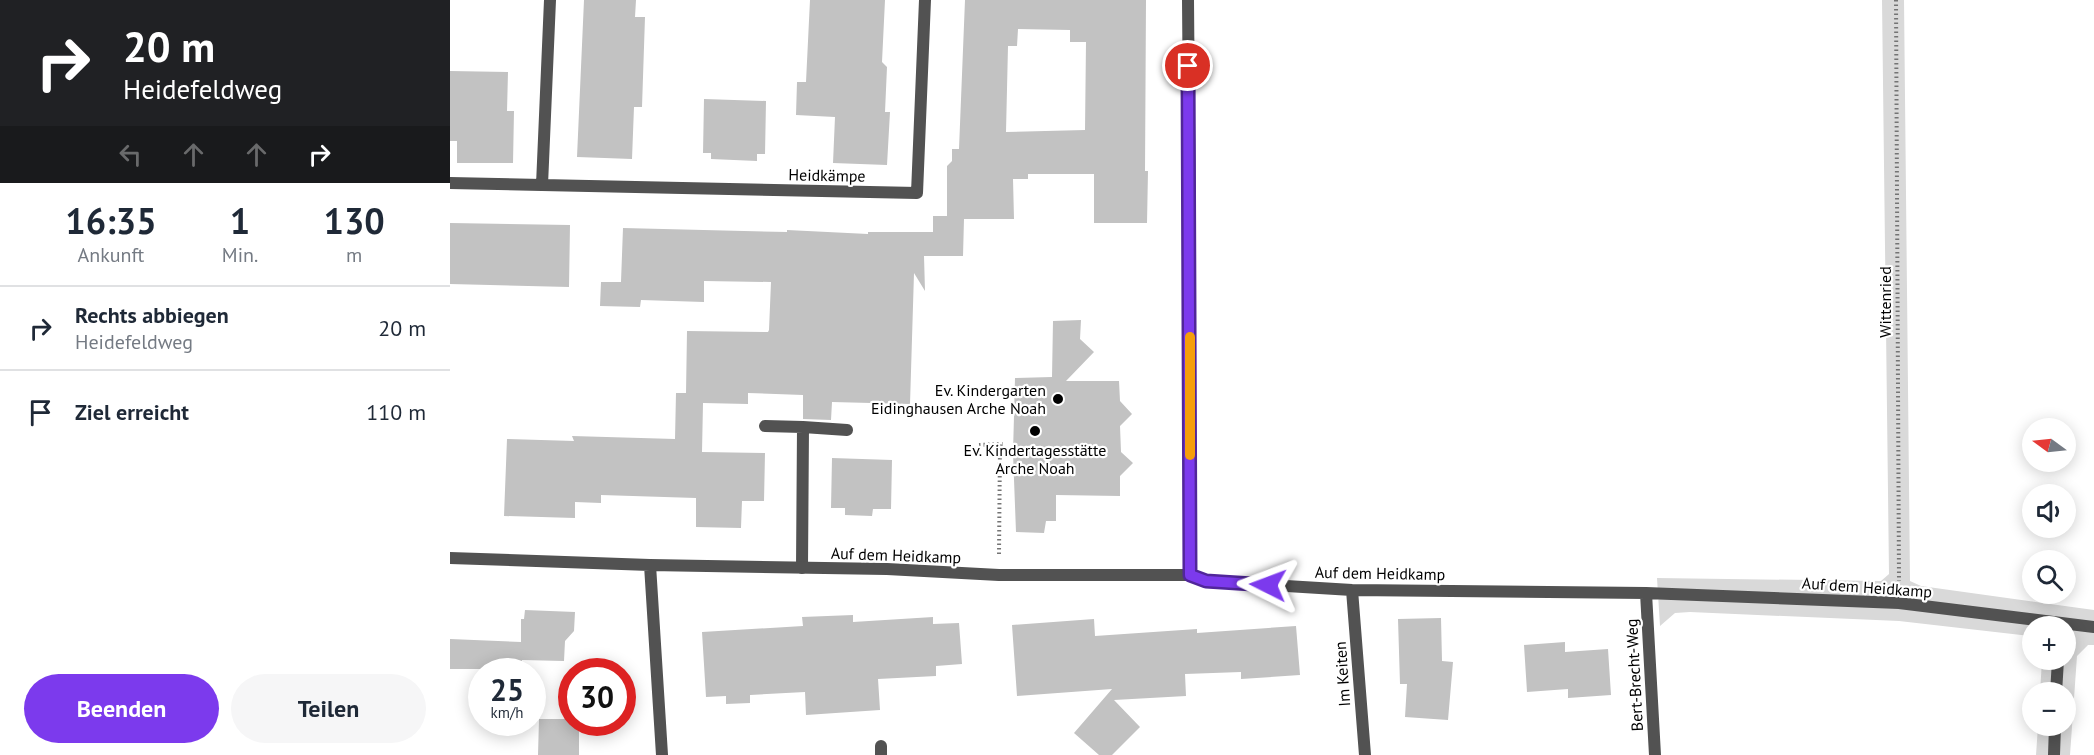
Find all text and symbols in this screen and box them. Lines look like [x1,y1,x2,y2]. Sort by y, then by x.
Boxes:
text: 20 m [123,19,215,74]
icon: right [24,24,102,102]
pin [1162,40,1213,91]
icon: arrive [1171,49,1204,82]
text: Heidefeldweg [123,72,282,106]
icon: left [114,138,147,171]
icon: ahead [177,138,210,171]
icon: ahead [240,138,273,171]
icon: right [303,138,336,171]
street label: Heidkämpe [788,164,866,186]
text: 16:35 [65,197,157,244]
text: 1 [230,197,250,244]
text: 130 [324,197,385,244]
text: Ankunft [78,242,144,268]
text: Min. [222,242,258,268]
text: m [346,242,362,268]
street label: Wittenried [1875,266,1895,338]
text: Rechts abbiegen [75,301,229,329]
icon: right [24,312,57,345]
text: 20 m [378,314,426,342]
text: Heidefeldweg [75,329,193,355]
place label: Ev. Kindergarten Eidinghausen Arche Noah [871,380,1046,418]
marker: Ev. Kindergarten Eidinghausen Arche Noah [1051,392,1065,406]
icon: arrive [24,396,57,429]
text: Ziel erreicht [75,398,189,426]
text: 110 m [366,398,426,426]
north arrow [2022,418,2076,472]
map controls [2022,418,2076,736]
marker: Ev. Kindertagesstätte Arche Noah [1028,424,1042,438]
place label: Ev. Kindertagesstätte Arche Noah [964,440,1106,478]
button: sound [2022,484,2076,538]
street label: Auf dem Heidkamp [830,543,962,567]
button: search [2022,550,2076,604]
position arrow [1236,553,1300,617]
street label: Auf dem Heidkamp [1315,562,1445,584]
street label: Auf dem Heidkamp [1801,572,1933,602]
button: + [2022,616,2076,670]
street label: Bert-Brecht-Weg [1621,618,1647,732]
street label: Im Keiten [1330,641,1354,707]
speed limit sign: 30 [558,658,636,736]
text: 25 [490,670,524,709]
button: Beenden [24,674,219,743]
button: Teilen [231,674,426,743]
button: − [2022,682,2076,736]
text: km/h [491,703,523,722]

